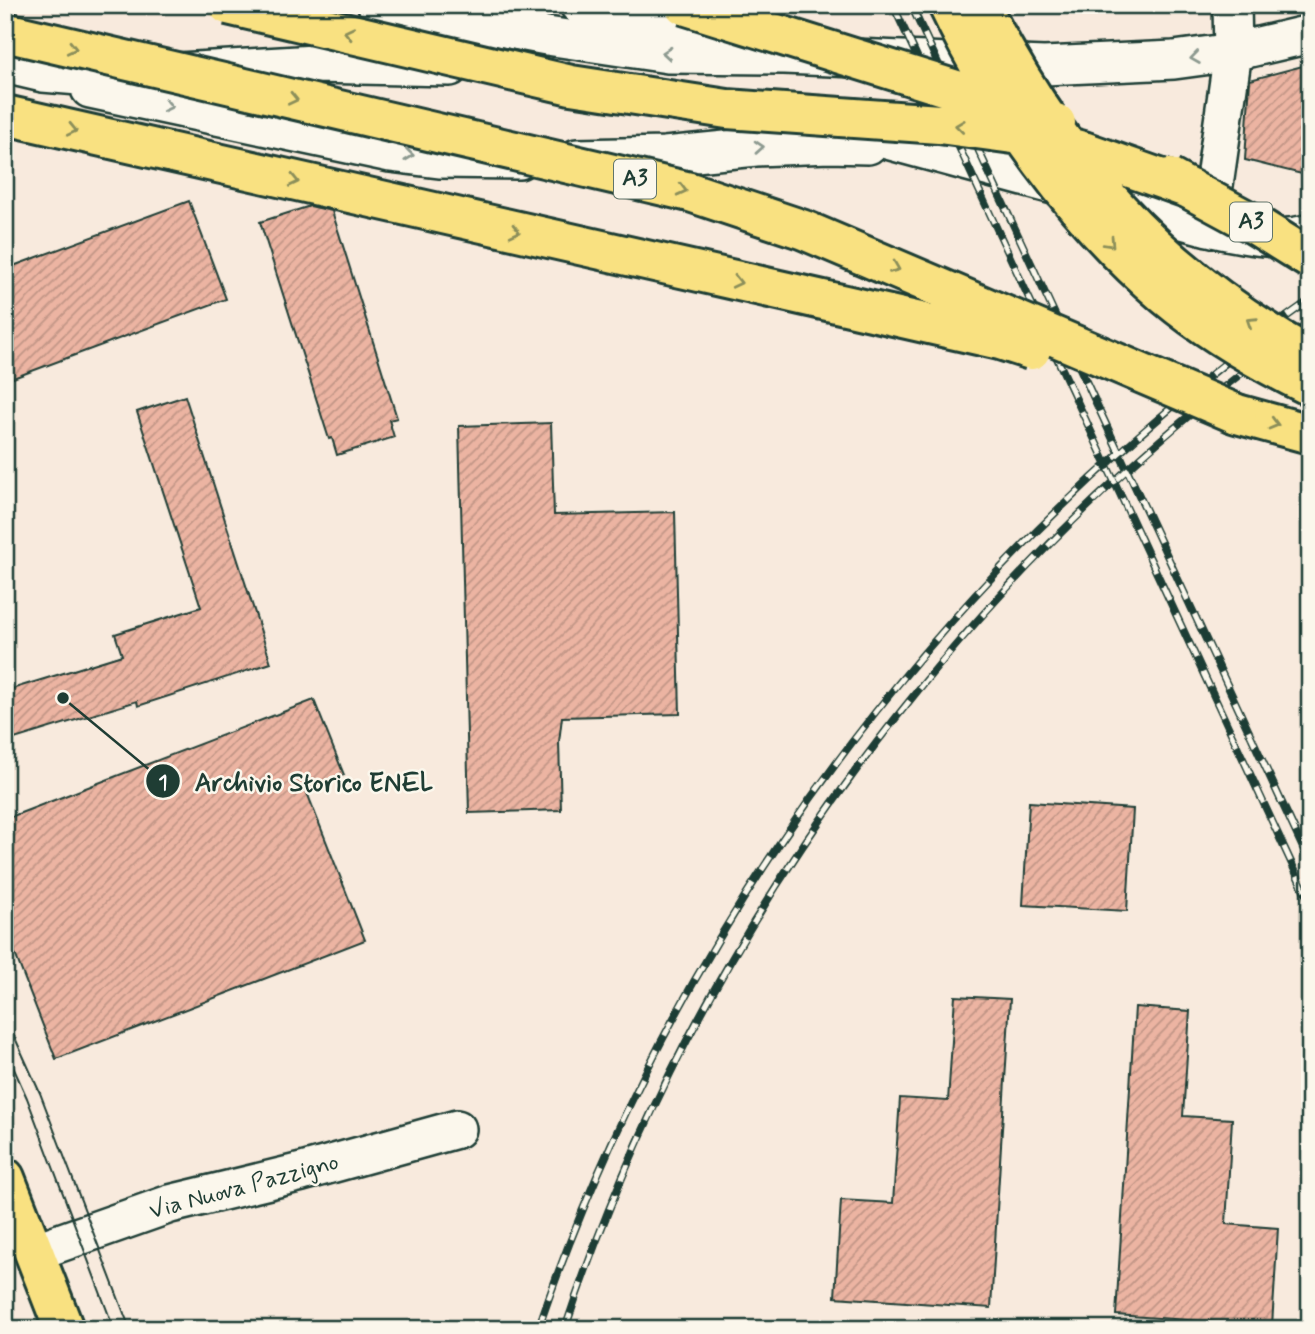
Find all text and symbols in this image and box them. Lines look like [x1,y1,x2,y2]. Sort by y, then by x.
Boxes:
one-way arrow [343,27,355,42]
one-way arrow [66,39,78,54]
one-way arrow [661,46,672,61]
one-way arrow [1189,50,1201,65]
one-way arrow [287,91,299,105]
one-way arrow [162,97,174,112]
one-way arrow [954,119,966,134]
one-way arrow [66,122,78,136]
one-way arrow [753,140,764,155]
one-way arrow [403,148,415,163]
road number: A3 [614,160,656,198]
one-way arrow [288,172,300,187]
one-way arrow [676,182,688,196]
road number: A3 [1230,202,1272,242]
one-way arrow [509,223,521,237]
one-way arrow [1102,234,1114,247]
one-way arrow [889,259,901,273]
one-way arrow [731,273,743,288]
one-way arrow [1246,318,1259,331]
one-way arrow [1267,415,1279,430]
callout: Archivio Storico ENEL [146,758,447,805]
text: Archivio Storico ENEL [195,767,433,801]
text: 1 [158,769,168,797]
street label: Via Nuova Pazzigno [146,1147,342,1227]

